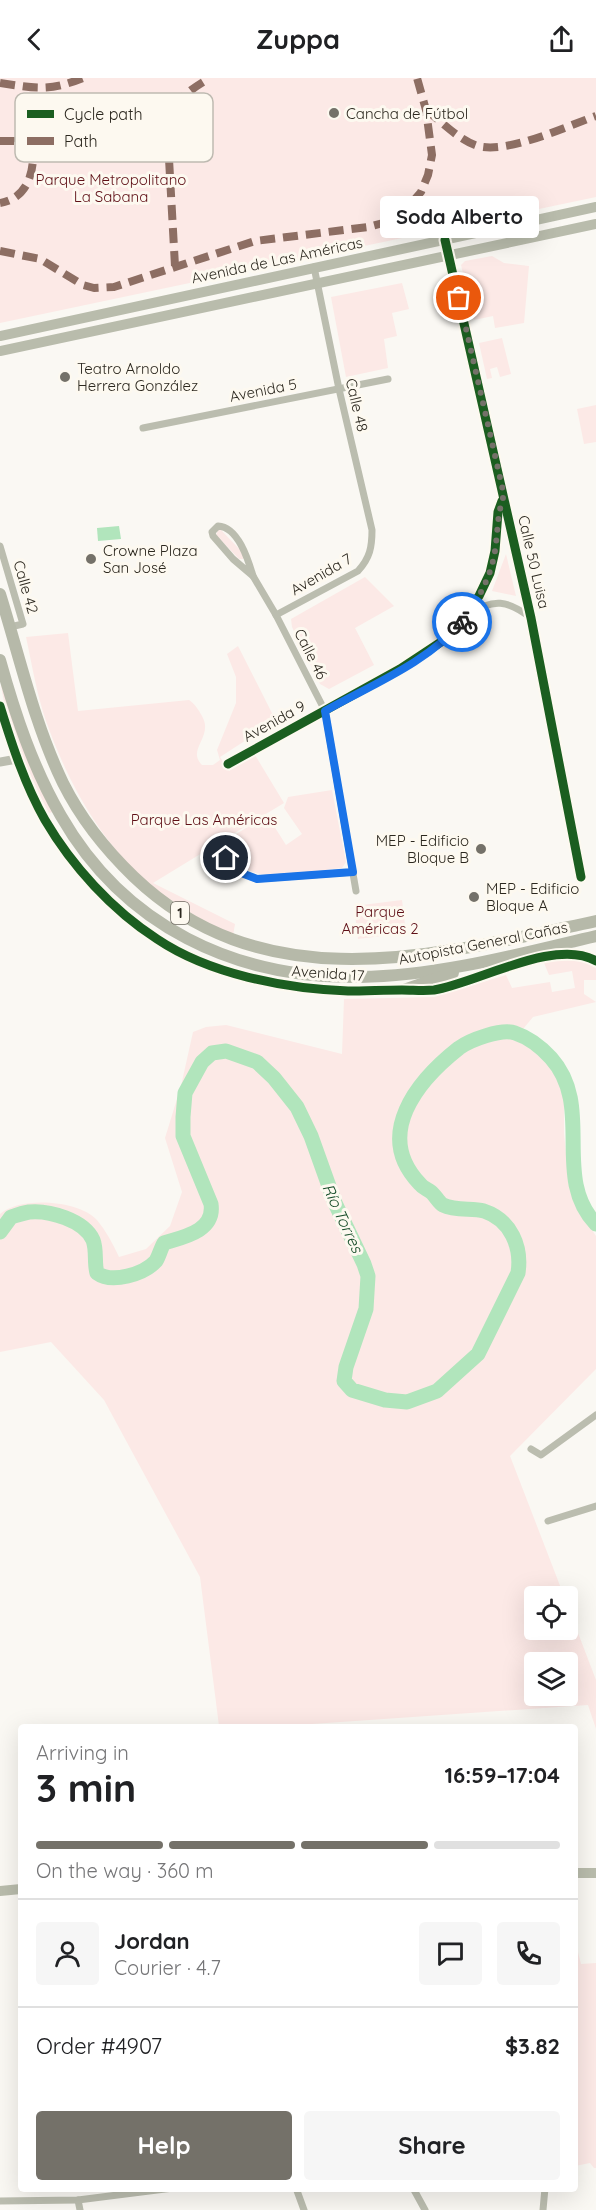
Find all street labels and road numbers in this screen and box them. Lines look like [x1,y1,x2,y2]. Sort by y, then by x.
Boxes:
street label: Avenida de Las Américas [190,233,364,287]
street label: Avenida 5 [228,374,298,406]
street label: Calle 48 [342,376,372,434]
street label: Calle 50 Luisa [514,513,554,611]
street label: Avenida 7 [287,549,355,599]
street label: Calle 42 [9,558,43,616]
street label: Calle 46 [290,626,332,682]
street label: Avenida 9 [240,696,308,746]
road number: 1 [171,902,189,924]
street label: Autopista General Cañas [397,917,569,969]
street label: Avenida 17 [291,961,365,985]

